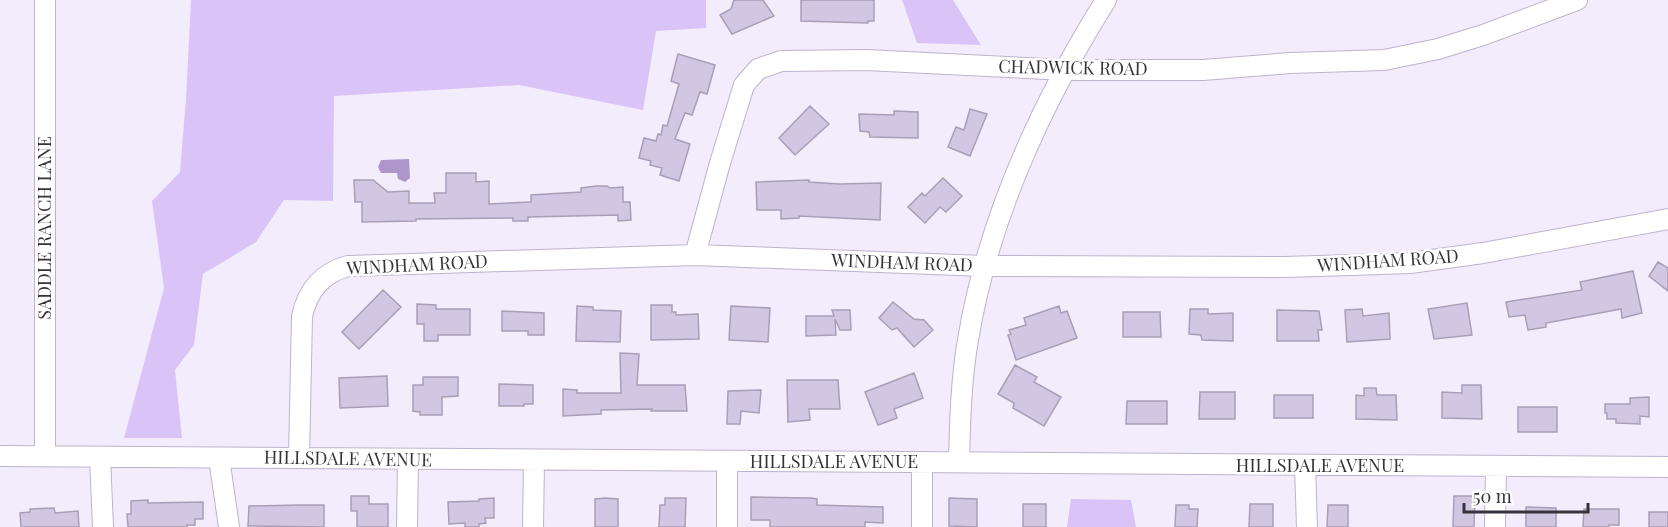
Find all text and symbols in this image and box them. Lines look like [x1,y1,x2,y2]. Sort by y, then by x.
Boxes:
street label: CHADWICK ROAD [998,54,1148,80]
street label: SADDLE RANCH LANE [32,136,56,320]
street label: WINDHAM ROAD [1316,243,1459,277]
street label: WINDHAM ROAD [345,248,488,280]
street label: WINDHAM ROAD [830,248,973,276]
street label: HILLSDALE AVENUE [264,445,432,471]
street label: HILLSDALE AVENUE [750,449,918,473]
street label: HILLSDALE AVENUE [1236,453,1404,477]
scale bar [1464,476,1588,514]
text: 50 m [1473,484,1512,508]

